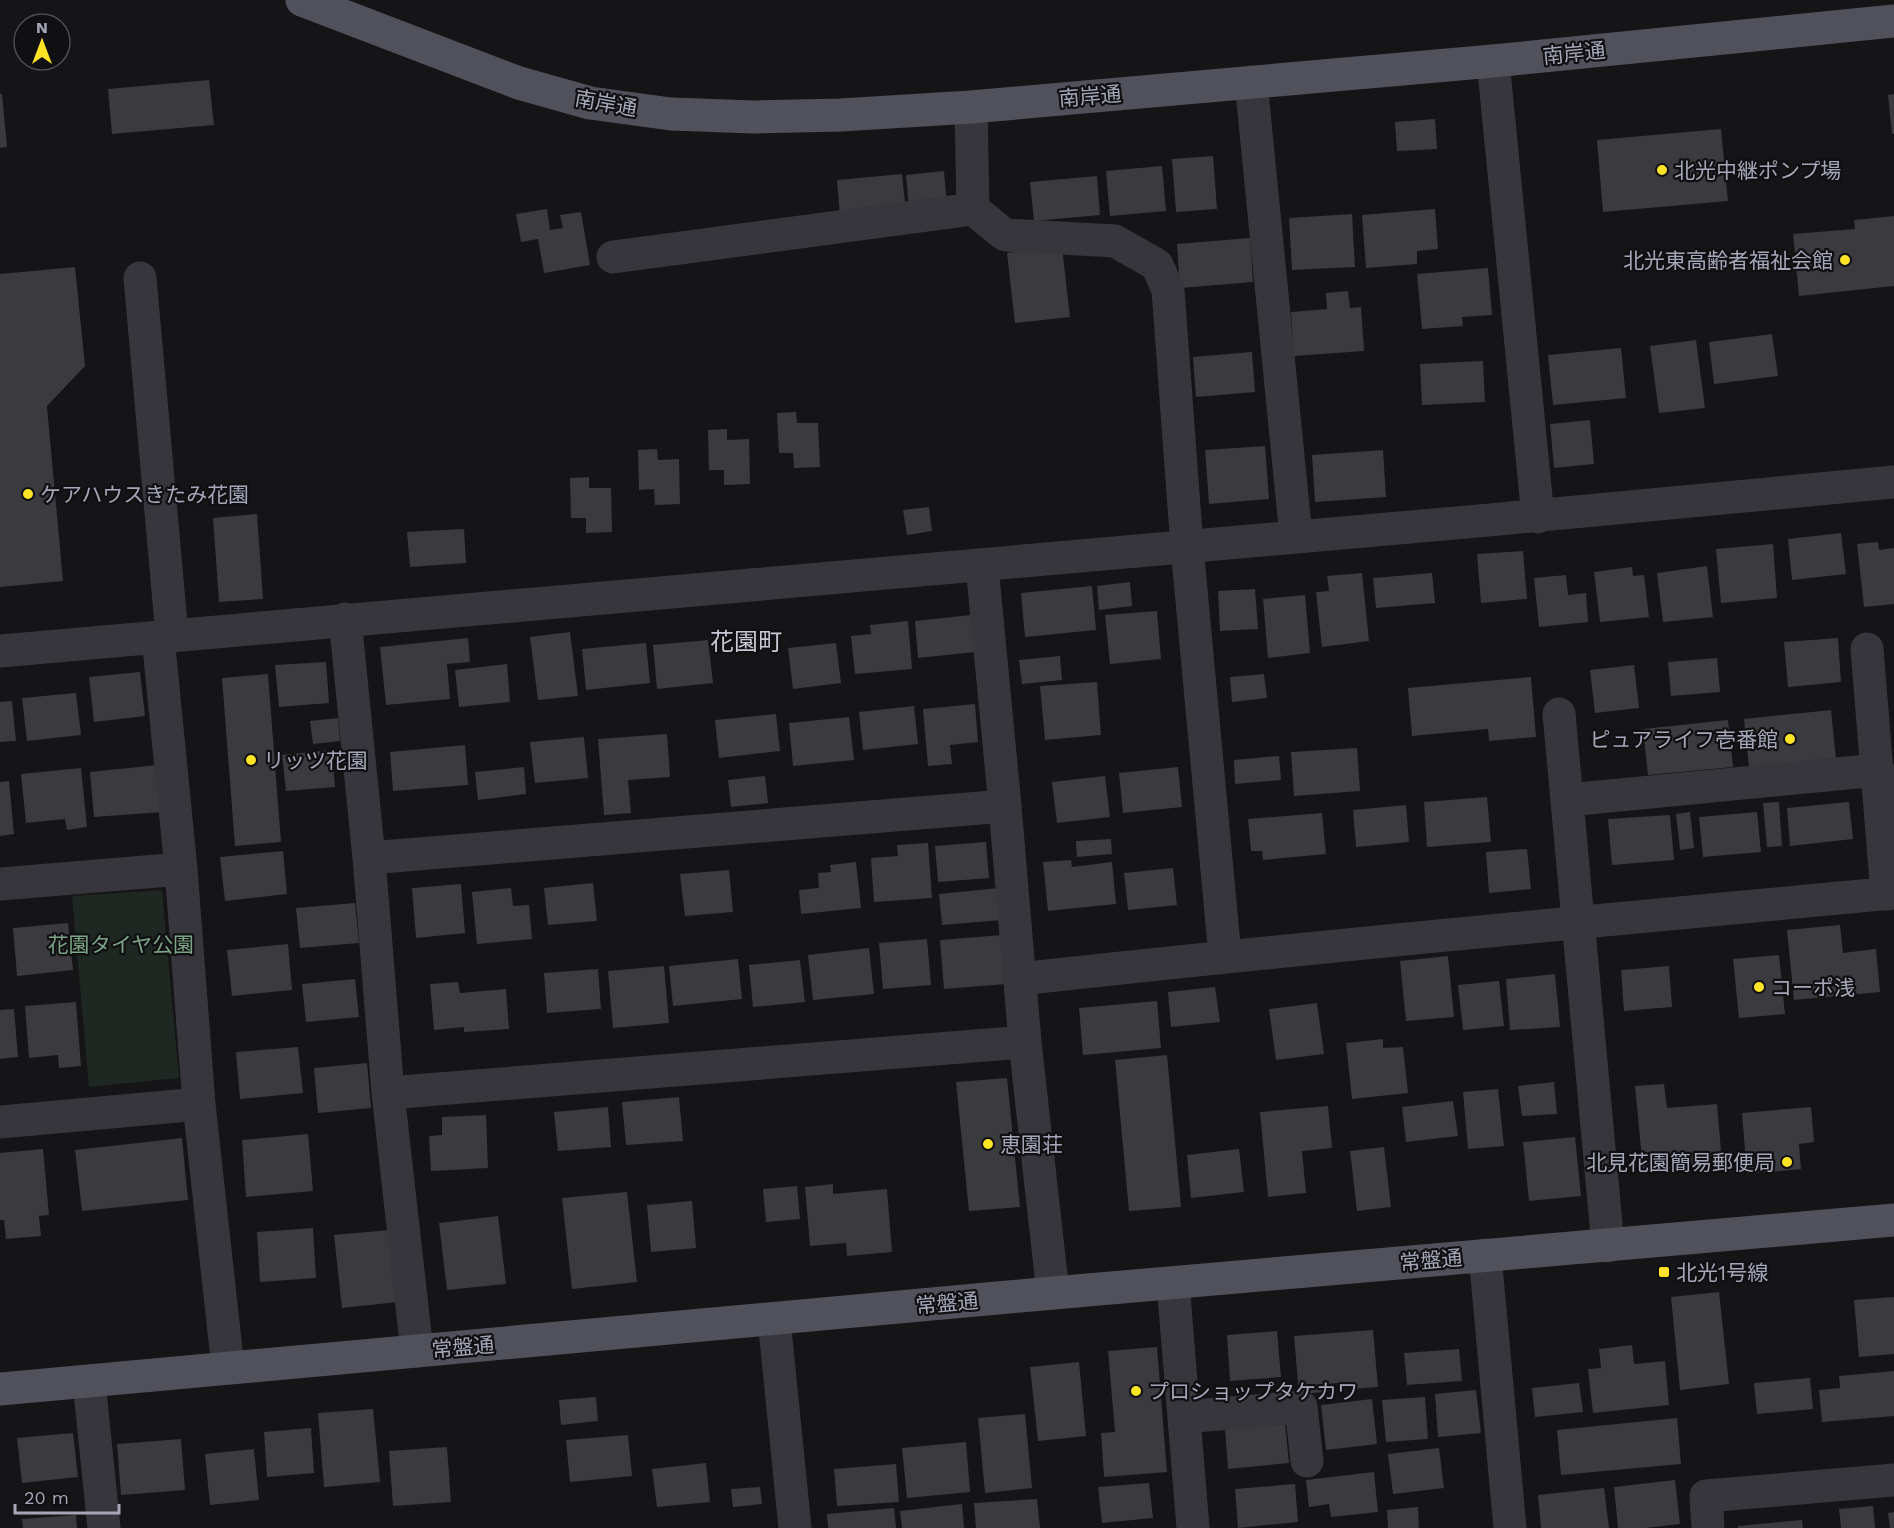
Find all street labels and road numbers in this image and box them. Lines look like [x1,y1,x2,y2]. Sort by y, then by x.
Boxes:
street label: 南岸通 [1541,37,1607,69]
street label: 南岸通 [1058,81,1122,111]
street label: 南岸通 [573,85,639,121]
street label: 常盤通 [1399,1245,1463,1275]
street label: 常盤通 [915,1288,979,1318]
street label: 常盤通 [431,1332,495,1362]

